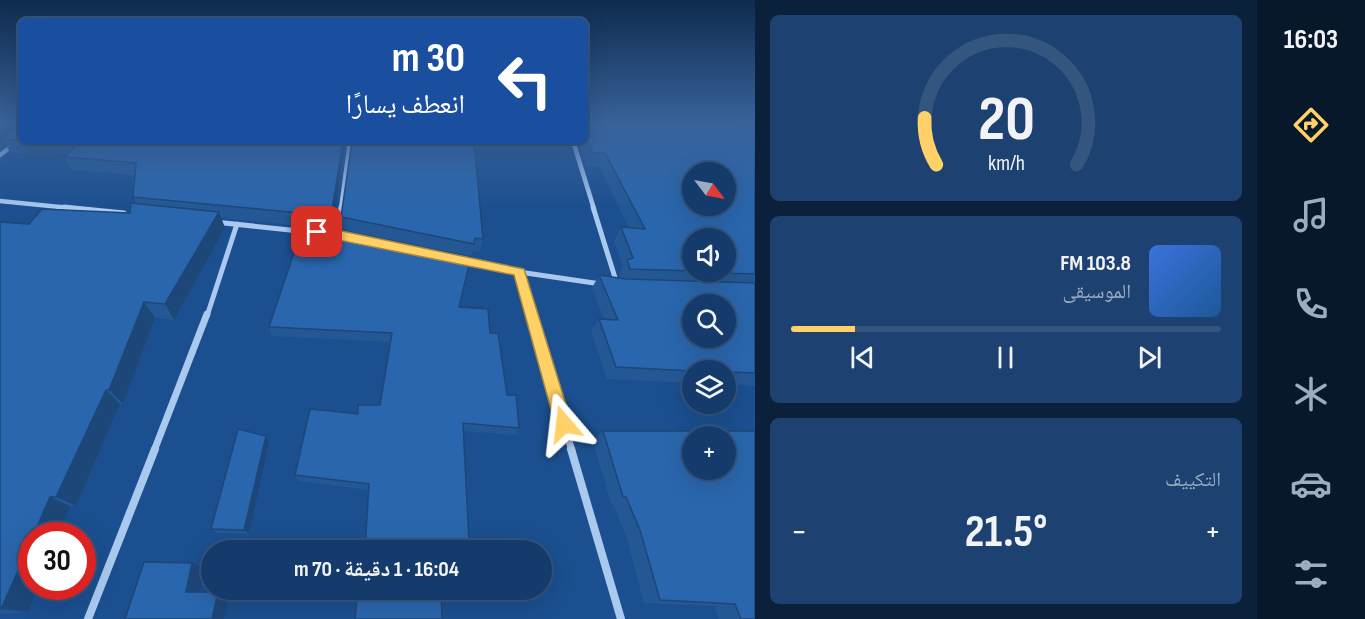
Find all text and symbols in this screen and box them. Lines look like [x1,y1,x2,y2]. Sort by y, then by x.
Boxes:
text: 16:03 [1284,24,1338,56]
text: 30 m [392,33,465,84]
icon: left [486,42,564,120]
text: 20 [977,83,1035,158]
text: انعطف يسارًا [346,89,465,121]
icon: directions [1290,104,1332,146]
text: km/h [987,152,1025,177]
north arrow [682,162,736,216]
map controls [682,162,736,480]
icon: music [1290,194,1332,236]
pin [291,206,342,257]
icon: arrive [300,215,333,248]
button: sound [682,228,736,282]
text: 103.8 FM [1060,250,1131,277]
text: الموسيقى [1063,280,1131,304]
icon: phone [1290,283,1332,325]
button: search [682,294,736,348]
icon: previous [846,341,879,374]
icon: pause [989,341,1022,374]
icon: next [1133,341,1166,374]
button: layers [682,360,736,414]
icon: climate [1290,373,1332,415]
position arrow [532,392,596,456]
button: + [682,426,736,480]
icon: car [1290,463,1332,505]
text: التكييف [1165,468,1221,492]
text: 21.5° [965,505,1047,560]
text: − [791,512,807,552]
text: + [1205,512,1221,552]
speed limit sign: 30 [18,522,96,600]
icon: filters [1290,553,1332,595]
text: 16:04 · 1 دقيقة · 70 m [294,556,459,583]

